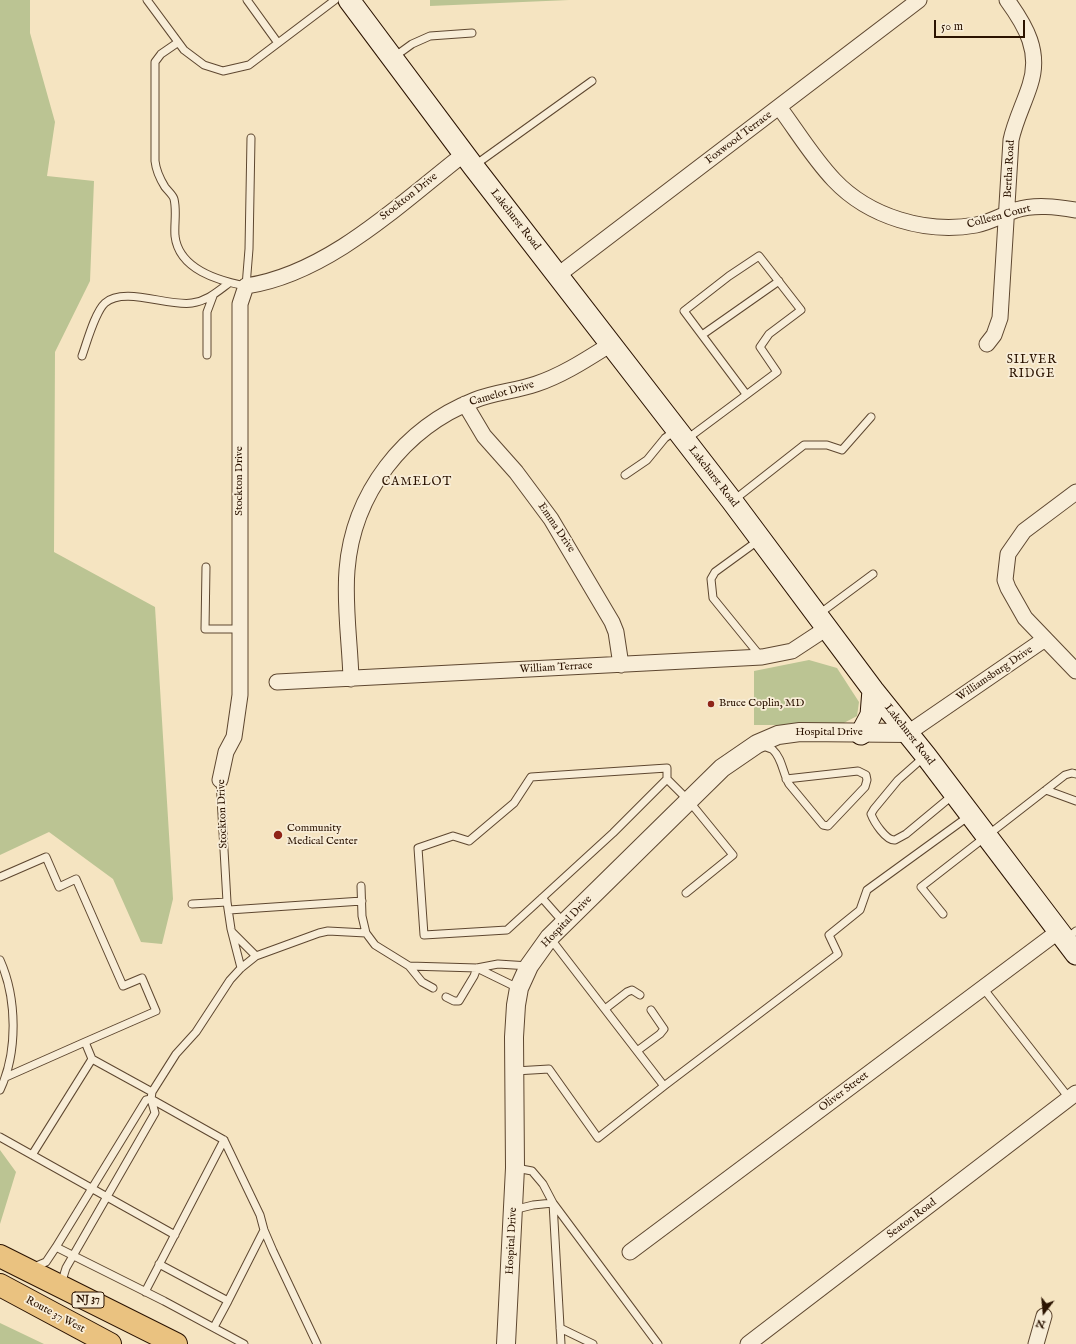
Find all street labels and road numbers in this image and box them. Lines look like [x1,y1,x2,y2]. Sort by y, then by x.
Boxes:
street label: Foxwood Terrace [703,109,775,167]
street label: Bertha Road [1002,140,1018,198]
street label: Stockton Drive [378,170,440,224]
street label: Lakehurst Road [487,187,543,253]
street label: Colleen Court [966,202,1032,232]
street label: Camelot Drive [468,378,536,410]
street label: Lakehurst Road [685,444,741,510]
street label: Stockton Drive [233,446,247,516]
street label: Emma Drive [534,501,578,555]
street label: Williamsburg Drive [954,644,1036,704]
street label: William Terrace [519,660,593,676]
street label: Lakehurst Road [881,702,937,768]
street label: Hospital Drive [795,726,863,740]
street label: Stockton Drive [215,779,231,849]
street label: Hospital Drive [539,893,595,951]
street label: Oliver Street [817,1069,871,1115]
street label: Seaton Road [885,1196,939,1242]
street label: Hospital Drive [504,1207,520,1275]
road number: NJ 37 [72,1292,104,1308]
street label: Route 37 West [23,1294,87,1336]

